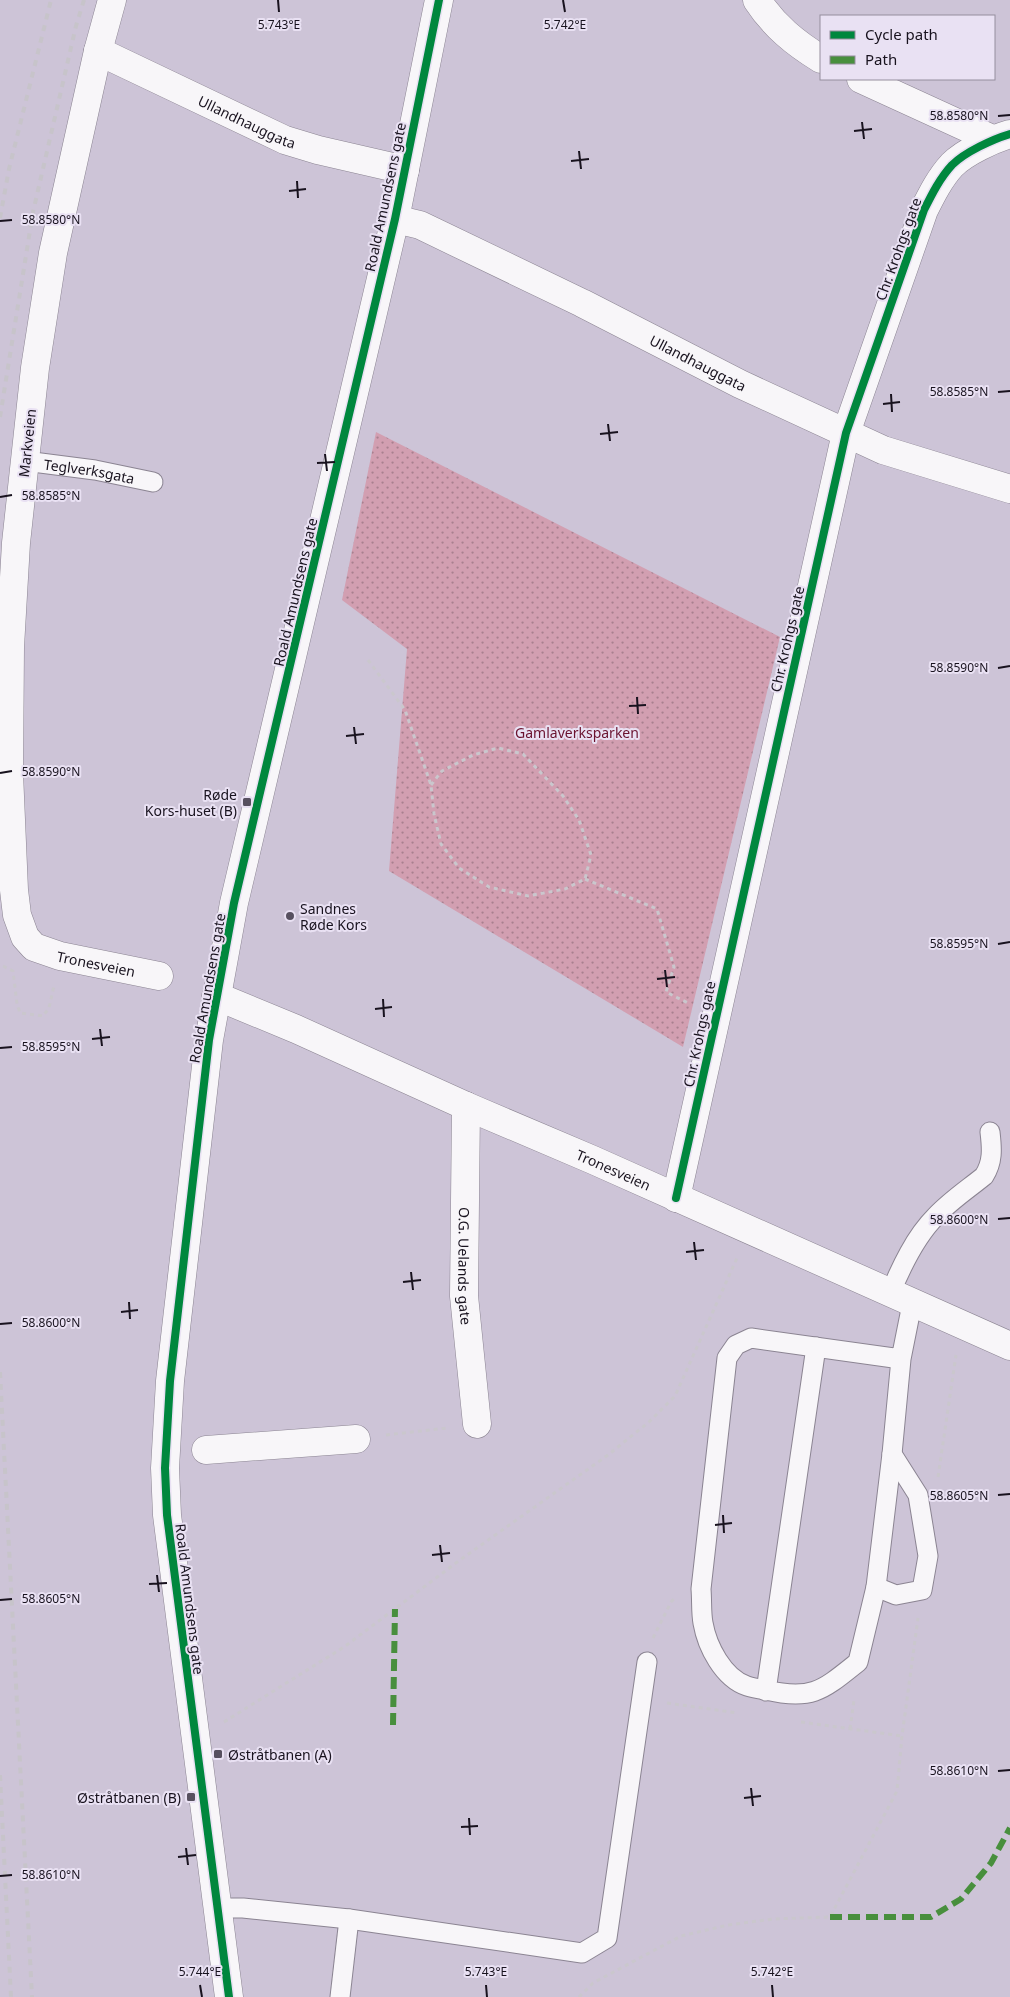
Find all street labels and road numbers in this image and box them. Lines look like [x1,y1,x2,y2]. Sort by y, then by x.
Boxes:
street label: Ullandhauggata [195,91,298,152]
street label: Roald Amundsens gate [360,121,410,273]
street label: Chr. Krohgs gate [871,195,925,303]
street label: Ullandhauggata [647,330,749,395]
street label: Markveien [14,408,40,478]
street label: Teglverksgata [43,454,136,487]
street label: Roald Amundsens gate [269,516,321,668]
street label: Chr. Krohgs gate [766,584,808,694]
street label: Roald Amundsens gate [184,911,230,1064]
street label: Tronesveien [55,946,137,980]
street label: Chr. Krohgs gate [678,979,720,1089]
street label: Tronesveien [574,1145,654,1194]
street label: O.G. Uelands gate [454,1207,476,1326]
street label: Roald Amundsens gate [171,1522,209,1676]

